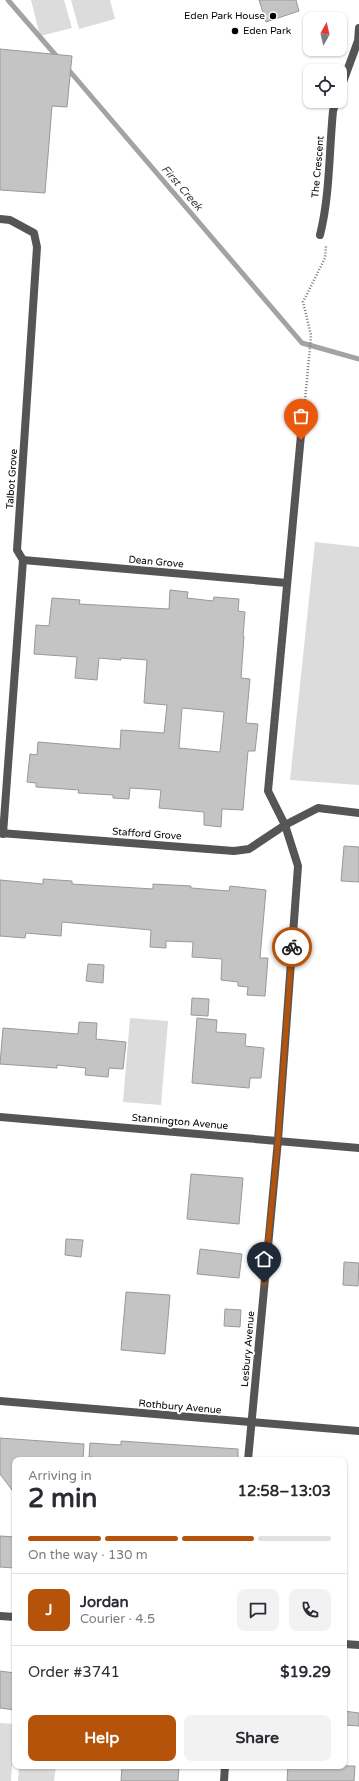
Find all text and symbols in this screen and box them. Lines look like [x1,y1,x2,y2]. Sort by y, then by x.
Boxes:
place label: Eden Park House [184,10,265,22]
marker: Eden Park House [268,11,278,21]
north arrow [303,12,347,56]
map controls [303,12,347,108]
place label: Eden Park [243,25,292,37]
marker: Eden Park [230,26,240,36]
button: locate [303,64,347,108]
street label: The Crescent [309,135,327,198]
water label: First Creek [159,163,206,214]
pin [284,399,318,440]
icon: bag [290,405,312,427]
street label: Talbot Grove [4,448,20,510]
street label: Dean Grove [128,554,184,570]
street label: Stafford Grove [112,826,182,842]
courier [272,927,312,967]
icon: bike [281,936,303,958]
street label: Stannington Avenue [131,1112,229,1132]
pin [247,1242,281,1283]
icon: home [253,1248,275,1270]
street label: Lesbury Avenue [239,1310,257,1387]
street label: Rothbury Avenue [138,1397,222,1417]
text: Arriving in [28,1468,92,1484]
text: 12:58–13:03 [238,1482,331,1500]
text: 2 min [28,1483,97,1514]
text: On the way · 130 m [28,1547,148,1563]
button: chat [237,1589,279,1631]
button: phone [289,1589,331,1631]
text: Jordan [80,1593,129,1611]
text: J [46,1601,53,1619]
text: Courier · 4.5 [80,1611,155,1627]
text: Order #3741 [28,1663,120,1681]
text: $19.29 [280,1663,331,1681]
button: Help [28,1715,176,1761]
button: Share [184,1715,331,1761]

